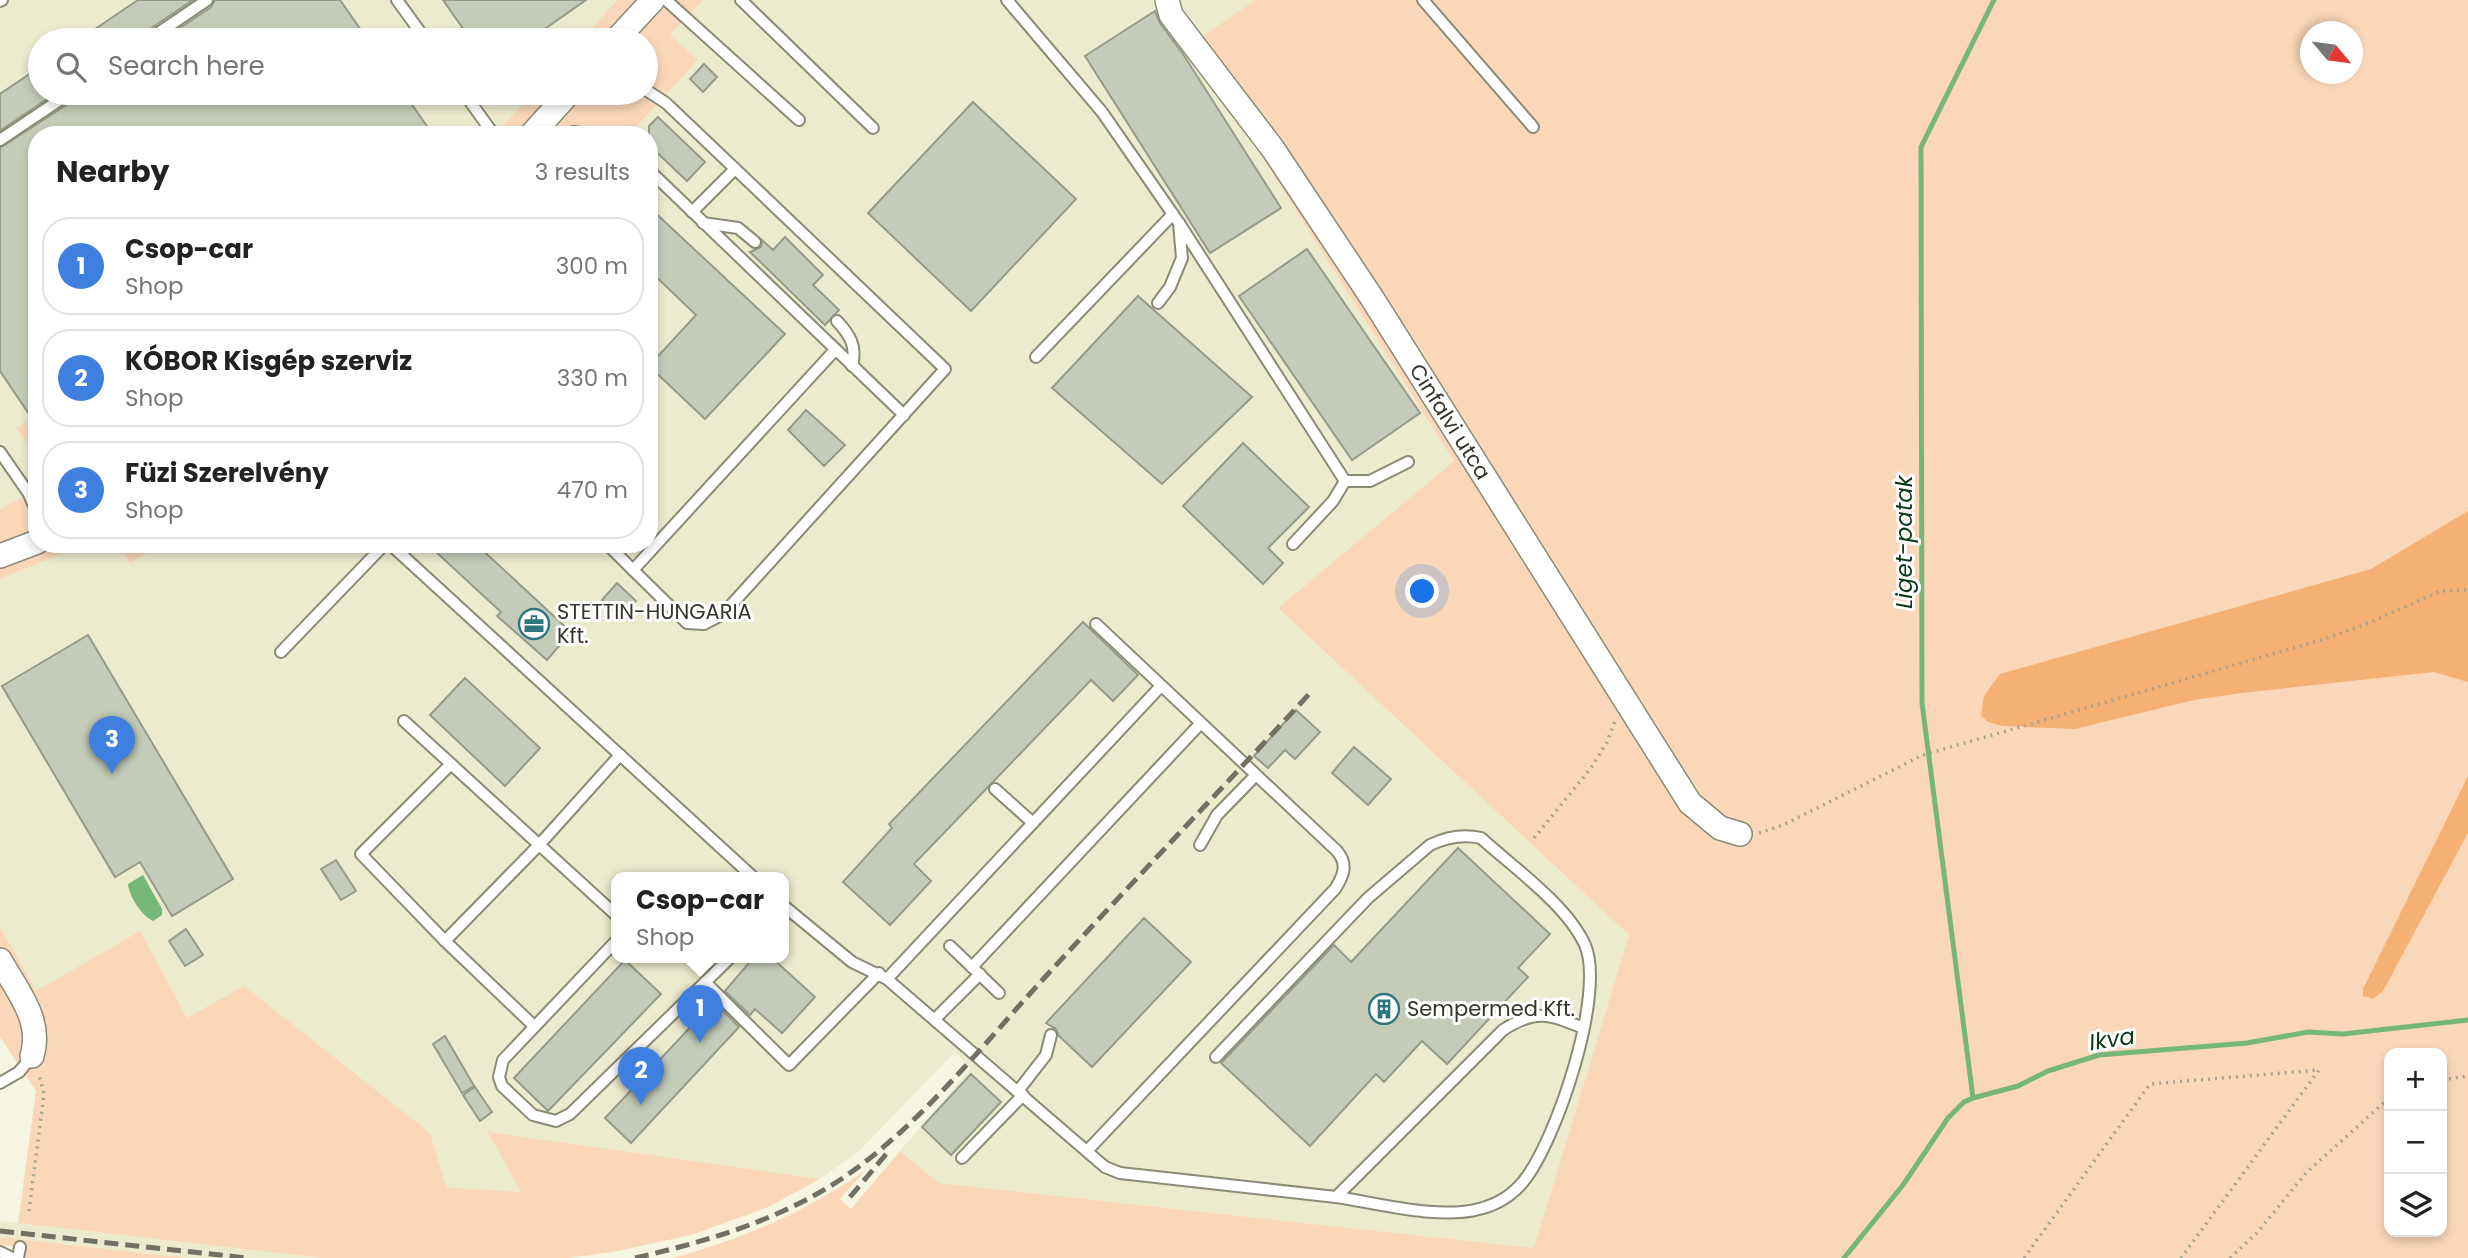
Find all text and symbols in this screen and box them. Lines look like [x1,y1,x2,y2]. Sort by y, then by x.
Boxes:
north arrow [2300,21,2363,84]
search box [28,28,658,105]
icon: search [52,48,90,86]
text: Search here [108,48,265,84]
text: Nearby [56,150,170,193]
text: 3 results [535,156,630,188]
text: Csop-car [125,231,253,267]
text: 1 [77,250,85,282]
text: 300 m [556,250,628,282]
text: Shop [125,270,184,302]
text: KÓBOR Kisgép szerviz [125,343,412,379]
street label: Cinfalvi utca [1403,358,1498,485]
text: 2 [74,362,88,394]
text: 330 m [557,362,628,394]
text: Shop [125,382,184,414]
text: Füzi Szerelvény [125,455,329,491]
text: 3 [74,474,88,506]
text: 470 m [557,474,628,506]
water label: Liget-patak [1888,474,1920,609]
text: Shop [125,494,184,526]
your location [1405,574,1439,608]
place label: STETTIN-HUNGARIA Kft. [557,597,752,650]
office icon: STETTIN-HUNGARIA Kft. [517,607,551,641]
pin: 3 [89,716,135,774]
popup [611,872,789,963]
text: Csop-car [636,882,764,918]
text: Shop [636,921,694,953]
pin: 1 [677,985,723,1043]
building icon: Sempermed Kft. [1367,992,1401,1026]
place label: Sempermed Kft. [1407,994,1575,1023]
water label: Ikva [2087,1020,2137,1058]
pin: 2 [618,1047,664,1105]
map controls [2384,1048,2447,1237]
button: + [2384,1048,2447,1111]
button: − [2384,1111,2447,1174]
button: layers [2384,1174,2447,1237]

